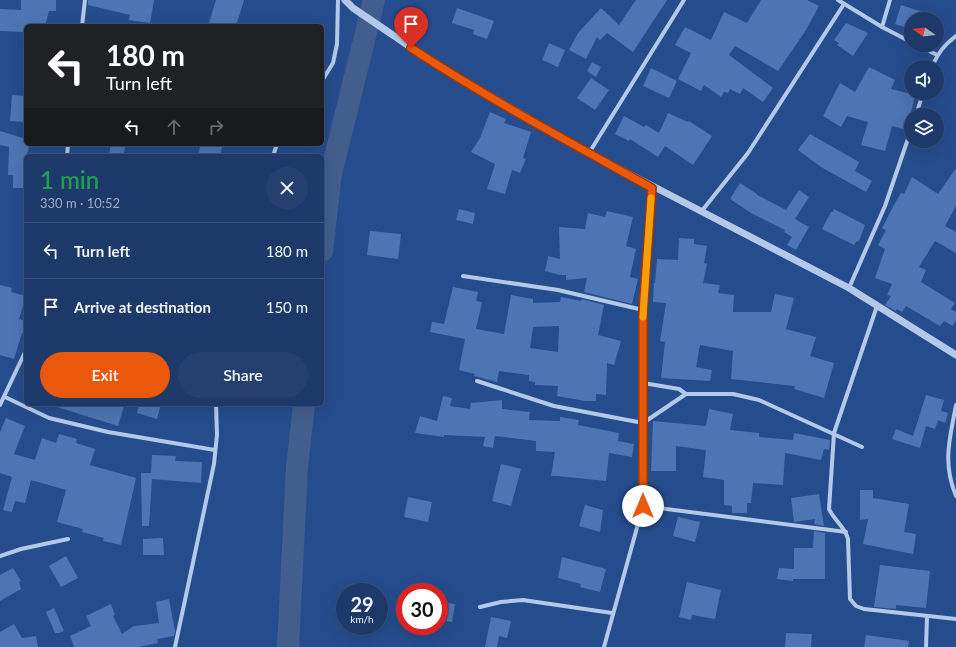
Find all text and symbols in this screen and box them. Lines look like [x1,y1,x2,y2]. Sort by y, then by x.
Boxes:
pin [394,7.0,428,48]
north arrow [904,12,944,52]
map controls [904,12,944,148]
icon: arrive [400,13,422,35]
text: 180 m [106,38,185,72]
icon: left [40,40,92,92]
button: sound [904,60,944,100]
text: Turn left [106,72,172,94]
button: layers [904,108,944,148]
icon: left [121,116,143,138]
icon: ahead [163,116,185,138]
icon: right [205,116,227,138]
text: 1 min [40,165,99,194]
button: close [266,167,308,209]
text: 330 m · 10:52 [40,195,120,211]
icon: left [40,240,62,262]
text: Turn left [74,242,130,260]
text: 180 m [266,242,308,260]
icon: arrive [40,296,62,318]
text: Arrive at destination [74,298,211,316]
text: 150 m [266,298,308,316]
button: Exit [40,352,170,398]
button: Share [178,352,308,398]
position arrow [622,485,664,527]
speed limit sign: 30 [396,583,448,635]
text: 29 [350,592,374,616]
text: km/h [350,613,374,625]

